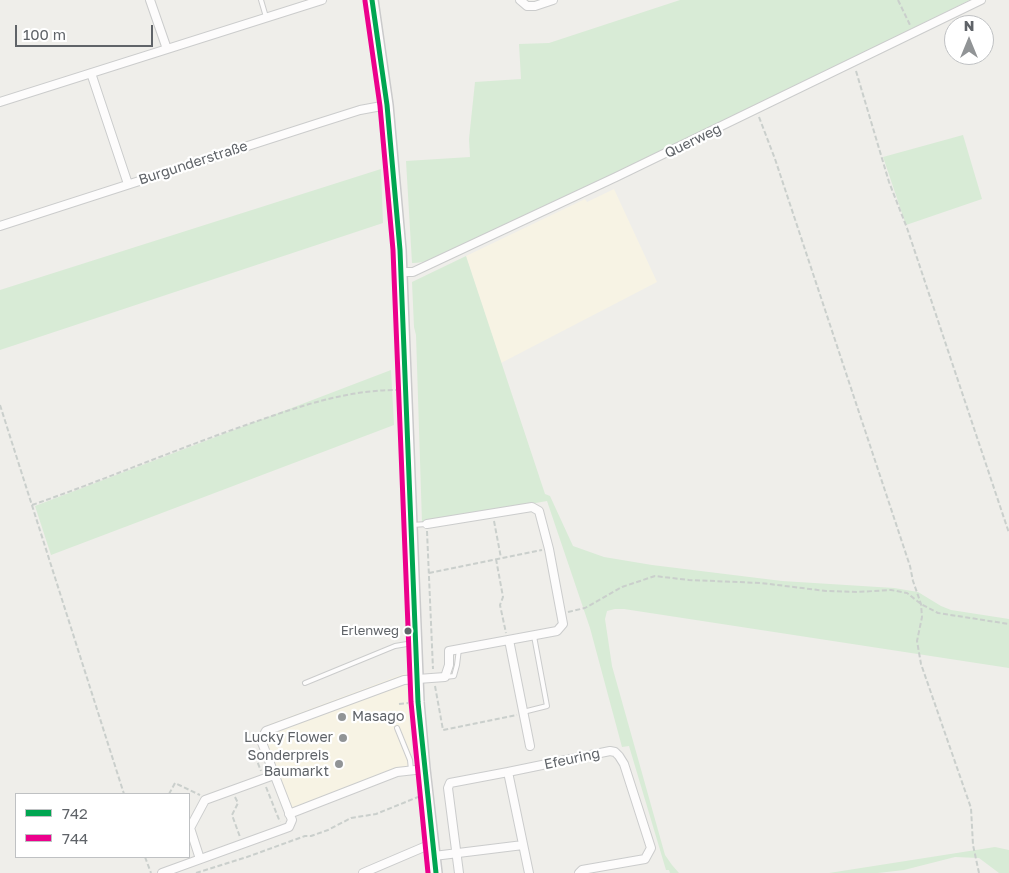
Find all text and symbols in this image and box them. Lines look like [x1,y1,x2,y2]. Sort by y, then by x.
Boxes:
scale bar [18,15,155,47]
north arrow [944,15,994,65]
text: N [964,17,974,34]
text: 100 m [23,25,66,43]
street label: Querweg [662,120,724,162]
street label: Burgunderstraße [136,137,250,189]
place label: Erlenweg [341,623,399,639]
marker: Erlenweg [403,626,413,636]
place label: Masago [352,709,404,725]
marker: Masago [336,711,348,723]
place label: Lucky Flower [244,730,333,746]
marker: Lucky Flower [337,732,349,744]
street label: Efeuring [543,745,601,773]
place label: Sonderpreis Baumarkt [248,748,329,780]
marker: Sonderpreis Baumarkt [333,758,345,770]
legend [15,793,190,858]
text: 742 [62,804,88,822]
text: 744 [62,829,88,847]

